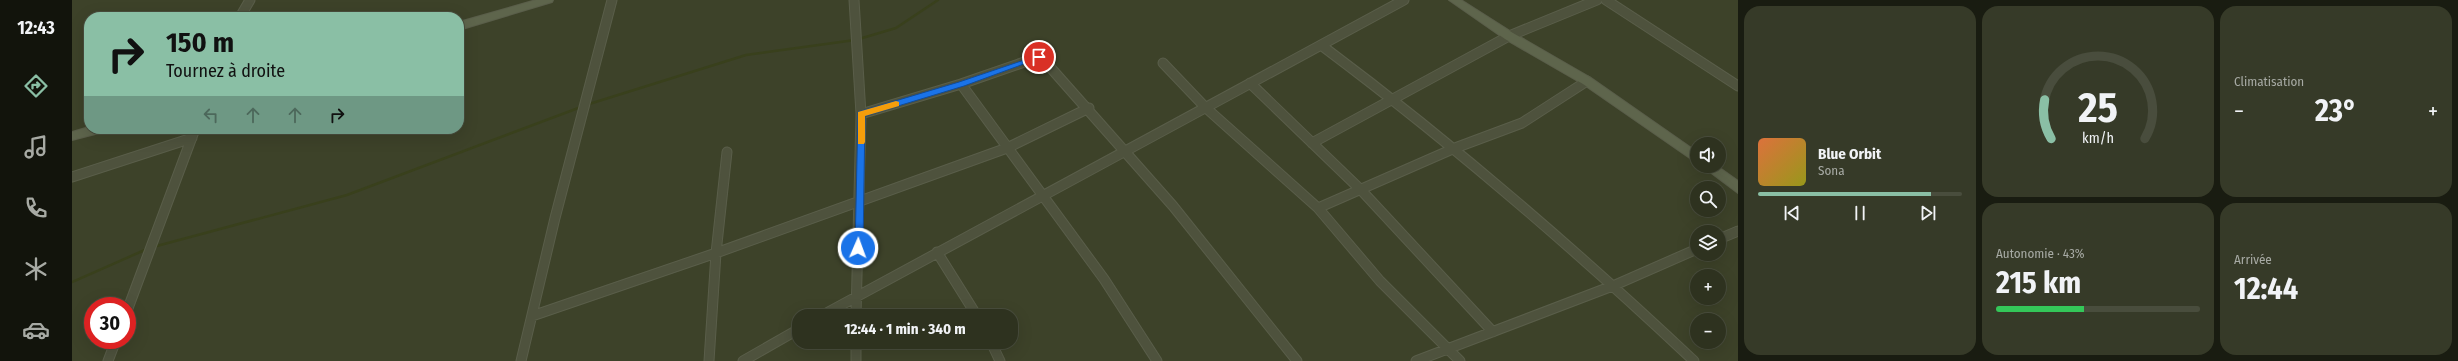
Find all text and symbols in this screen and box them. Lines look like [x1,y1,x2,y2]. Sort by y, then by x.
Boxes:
text: 12:43 [17,17,55,39]
text: 150 m [166,26,234,59]
icon: right [100,28,152,80]
pin [1022,40,1056,74]
icon: arrive [1028,46,1050,68]
text: Tournez à droite [166,60,285,82]
icon: directions [22,72,50,100]
text: Climatisation [2234,74,2304,89]
text: 25 [2077,83,2118,133]
text: 23° [2315,93,2357,129]
text: − [2234,98,2244,125]
text: + [2428,98,2438,125]
icon: left [200,104,222,126]
icon: ahead [242,104,264,126]
icon: ahead [284,104,306,126]
icon: right [326,104,348,126]
text: km/h [2082,130,2114,147]
icon: music [22,133,50,161]
map controls [1690,137,1726,349]
button: sound [1690,137,1726,173]
text: Blue Orbit [1818,145,1881,163]
text: Sona [1818,163,1845,178]
button: search [1690,181,1726,217]
icon: phone [22,194,50,222]
icon: previous [1781,202,1803,224]
icon: pause [1849,202,1871,224]
icon: next [1917,202,1939,224]
button: layers [1690,225,1726,261]
position arrow [837,227,879,269]
text: Autonomie · 43% [1996,246,2084,261]
text: Arrivée [2234,252,2272,267]
icon: climate [22,255,50,283]
text: 215 km [1996,265,2081,301]
button: + [1690,269,1726,305]
text: 12:44 [2234,271,2298,307]
speed limit sign: 30 [84,297,136,349]
button: − [1690,313,1726,349]
icon: car [22,316,50,344]
text: 12:44 · 1 min · 340 m [844,320,966,338]

